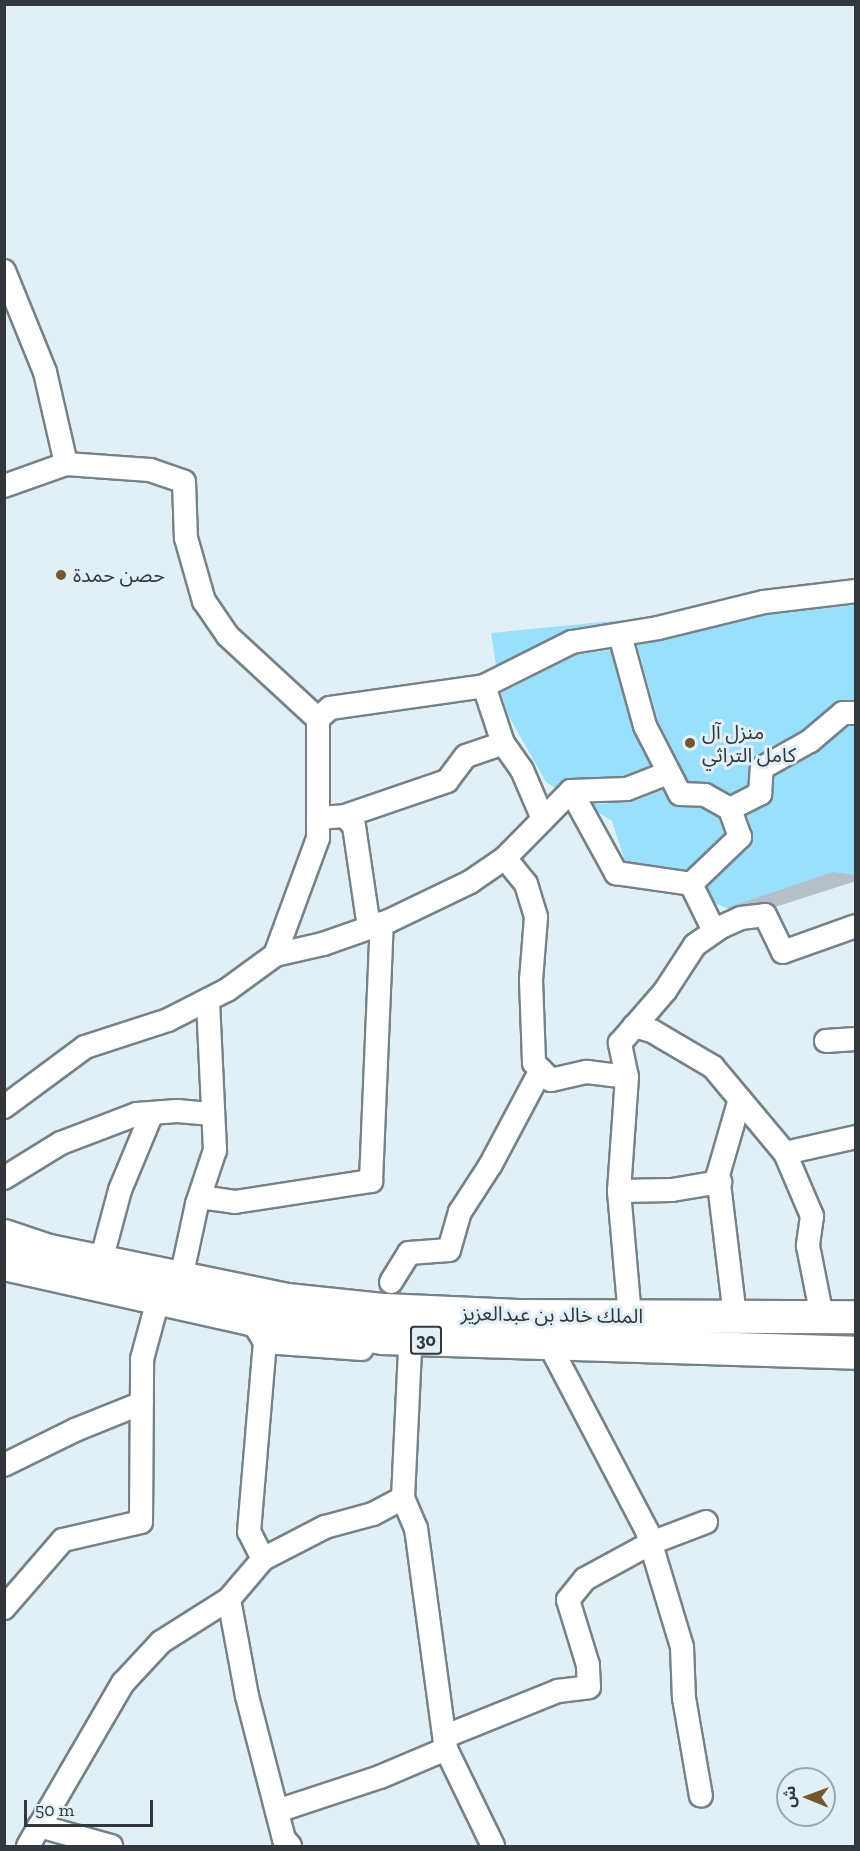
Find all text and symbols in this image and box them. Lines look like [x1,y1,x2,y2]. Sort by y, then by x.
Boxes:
place label: حصن حمدة [73,563,165,587]
marker: حصن حمدة [54,568,68,582]
place label: منزل آل كامل التراثي [702,720,796,767]
marker: منزل آل كامل التراثي [683,736,697,750]
street label: الملك خالد بن عبدالعزيز [461,1301,643,1329]
road number: 30 [410,1325,442,1355]
north arrow [776,1767,836,1827]
text: ش [780,1786,799,1808]
scale bar [27,1788,156,1826]
text: 50 m [35,1799,74,1821]

